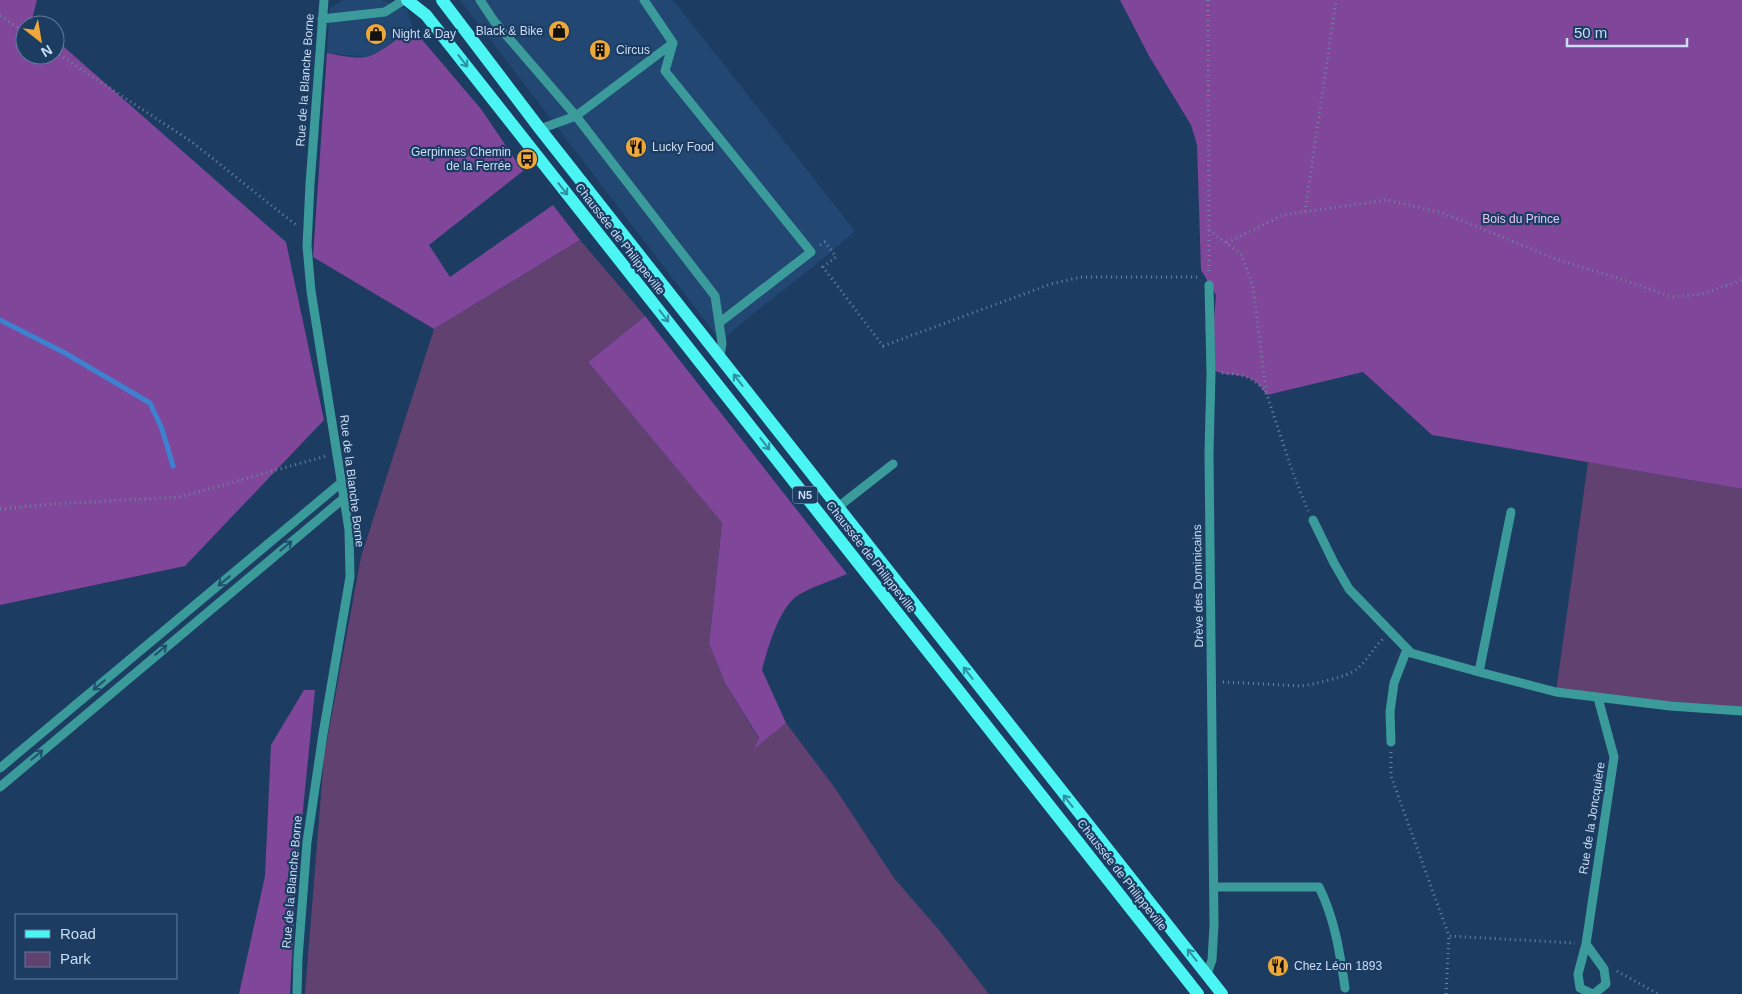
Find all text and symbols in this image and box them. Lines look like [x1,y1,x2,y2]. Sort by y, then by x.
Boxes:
street label: Rue de la Blanche Borne [293,13,317,147]
north arrow [15,15,65,65]
scale bar [1567,15,1687,47]
shop icon: Black & Bike [547,19,571,43]
shop icon: Night & Day [364,22,388,46]
place label: Black & Bike [476,24,543,38]
text: 50 m [1574,24,1607,41]
place label: Night & Day [392,27,456,41]
building icon: Circus [588,38,612,62]
text: N [38,42,55,61]
place label: Circus [616,43,650,57]
one-way arrow [457,54,468,67]
restaurant icon: Lucky Food [624,135,648,159]
place label: Lucky Food [652,140,714,154]
place label: Gerpinnes Chemin de la Ferrée [411,145,511,173]
bus stop icon: Gerpinnes Chemin de la Ferrée [515,147,539,171]
street label: Chaussée de Philippeville [572,181,668,298]
one-way arrow [558,182,569,195]
park label: Bois du Prince [1482,212,1560,226]
one-way arrow [658,310,669,323]
one-way arrow [733,374,744,387]
street label: Rue de la Blanche Borne [337,414,367,548]
one-way arrow [759,437,770,450]
road number: N5 [792,486,818,504]
street label: Chaussée de Philippeville [823,499,919,616]
street label: Drève des Dominicains [1190,524,1206,648]
one-way arrow [279,541,292,552]
one-way arrow [218,575,231,586]
one-way arrow [155,645,168,656]
one-way arrow [963,667,974,680]
one-way arrow [93,679,106,691]
one-way arrow [31,749,44,761]
street label: Rue de la Joncquière [1576,761,1608,875]
one-way arrow [1063,795,1074,808]
street label: Rue de la Blanche Borne [279,815,305,949]
street label: Chaussée de Philippeville [1074,817,1170,934]
legend [15,914,178,979]
text: Road [60,925,96,942]
one-way arrow [1186,949,1197,962]
text: Park [60,950,91,967]
restaurant icon: Chez Léon 1893 [1266,954,1290,978]
place label: Chez Léon 1893 [1294,959,1382,973]

